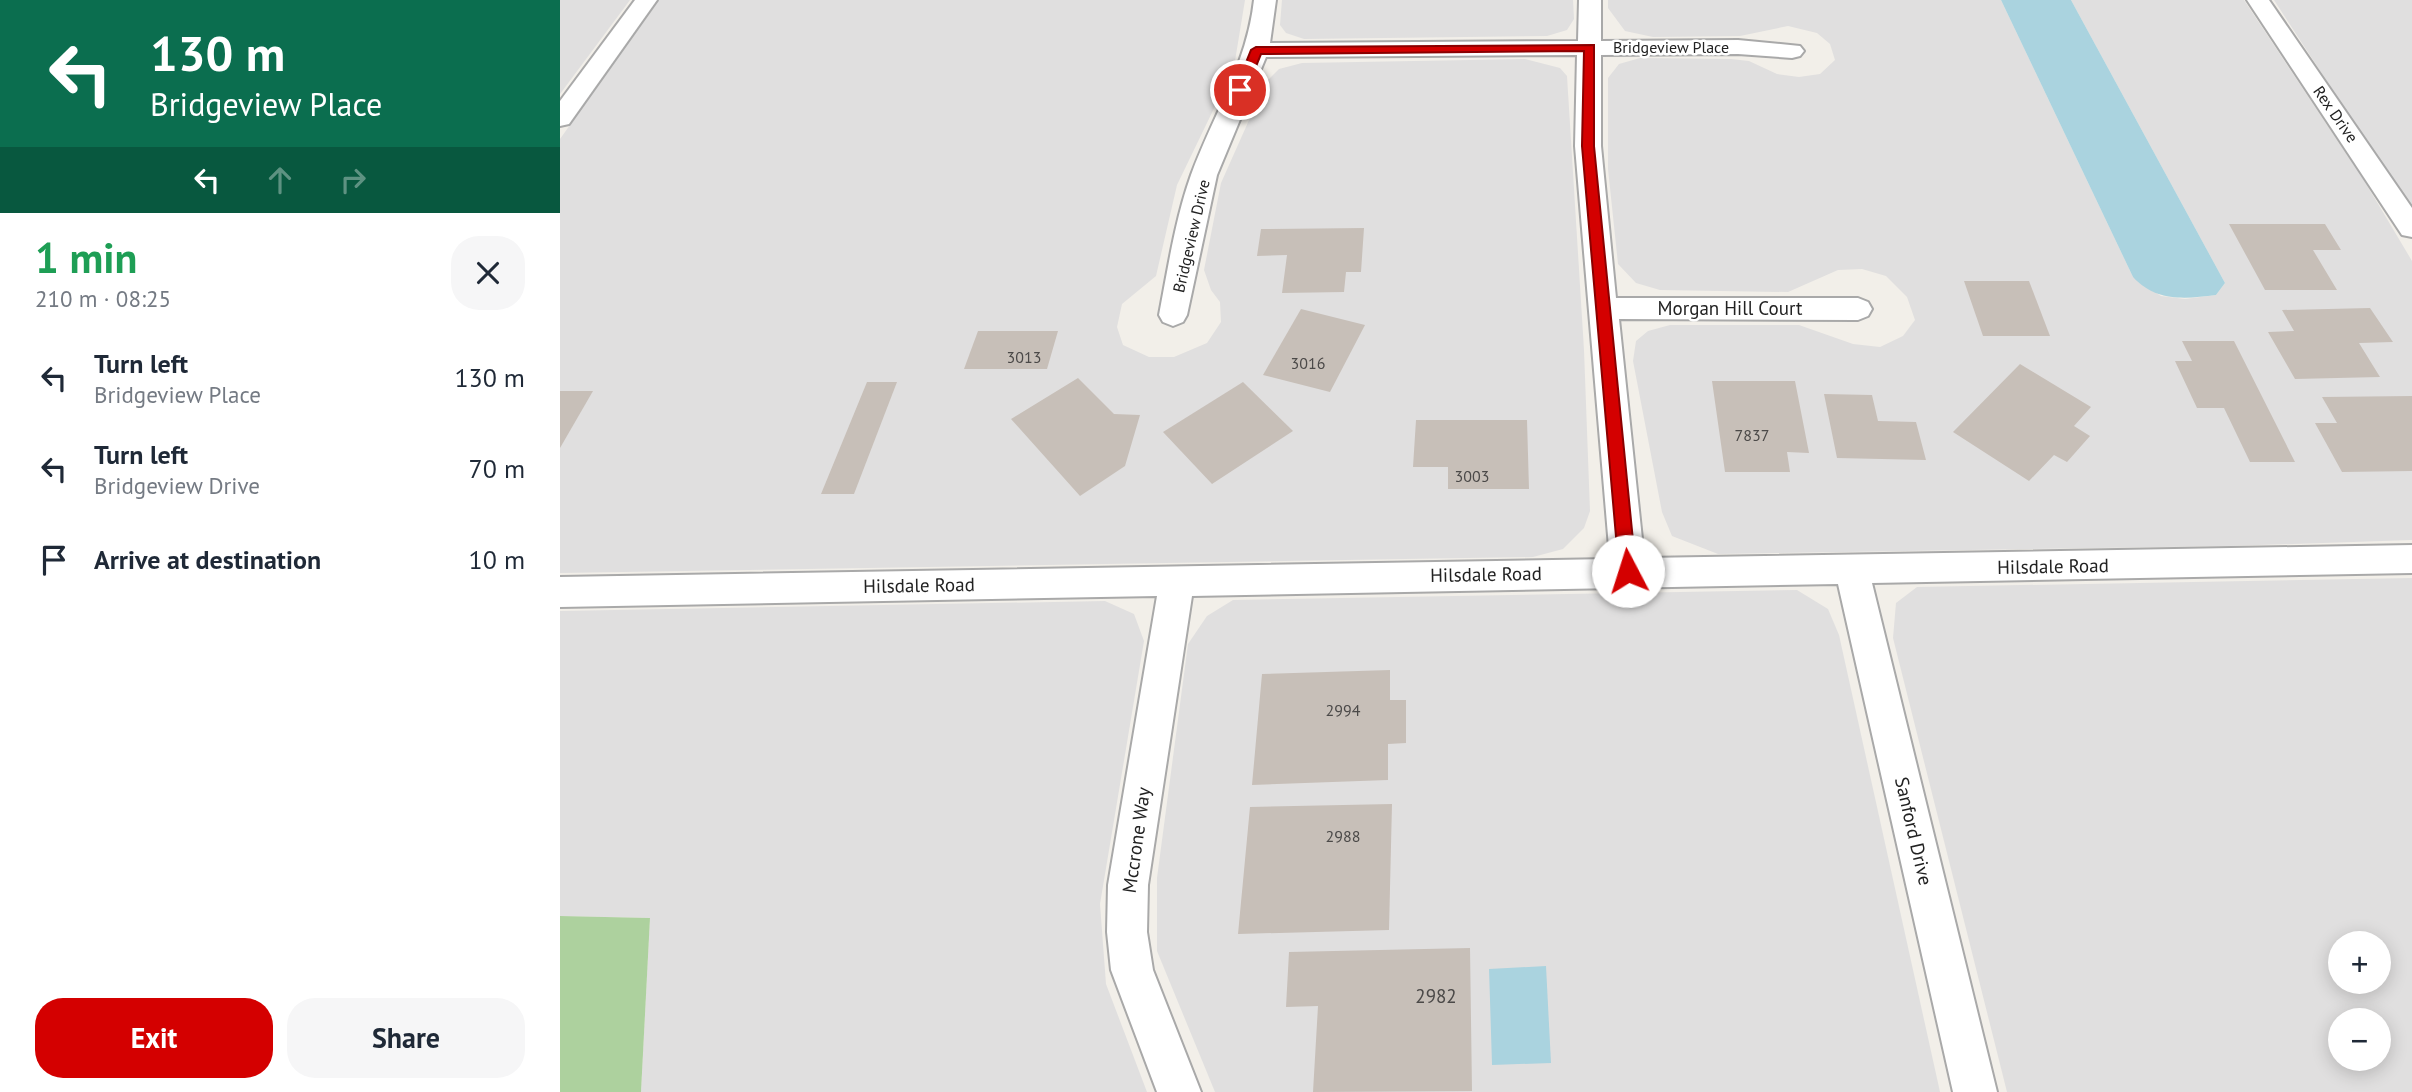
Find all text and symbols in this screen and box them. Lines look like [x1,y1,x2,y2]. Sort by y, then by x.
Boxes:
text: 130 m [150,21,285,85]
icon: left [35,28,126,119]
street label: Bridgeview Place [1613,37,1729,57]
pin [1210,60,1270,120]
icon: arrive [1221,71,1259,109]
street label: Rex Drive [2309,82,2363,146]
text: Bridgeview Place [150,83,382,125]
icon: left [188,161,226,199]
icon: ahead [261,161,299,199]
icon: right [334,161,372,199]
street label: Bridgeview Drive [1168,177,1214,295]
text: 1 min [35,230,137,285]
button: close [451,236,525,310]
text: 210 m · 08:25 [35,284,171,313]
street label: Morgan Hill Court [1658,296,1803,320]
text: Turn left [94,347,188,380]
house number: 3013 [1007,347,1041,367]
house number: 3016 [1291,353,1325,373]
icon: left [35,359,73,397]
text: 130 m [454,361,525,394]
text: Bridgeview Place [94,380,261,409]
house number: 7837 [1735,425,1769,445]
text: Turn left [94,438,188,471]
icon: left [35,450,73,488]
text: 70 m [469,452,525,485]
house number: 3003 [1455,466,1489,486]
text: Bridgeview Drive [94,471,260,500]
position arrow [1591,534,1665,608]
icon: arrive [35,541,73,579]
text: Arrive at destination [94,543,321,576]
text: 10 m [469,543,525,576]
street label: Hilsdale Road [1997,553,2109,579]
street label: Hilsdale Road [1430,561,1542,587]
street label: Hilsdale Road [863,572,975,598]
house number: 2994 [1326,700,1361,720]
street label: Sanford Drive [1890,775,1938,887]
street label: Mccrone Way [1117,786,1155,894]
house number: 2988 [1326,826,1360,846]
map controls [2328,931,2391,1071]
button: + [2328,931,2391,994]
house number: 2982 [1415,984,1457,1008]
button: Exit [35,998,273,1078]
button: Share [287,998,525,1078]
button: − [2328,1008,2391,1071]

